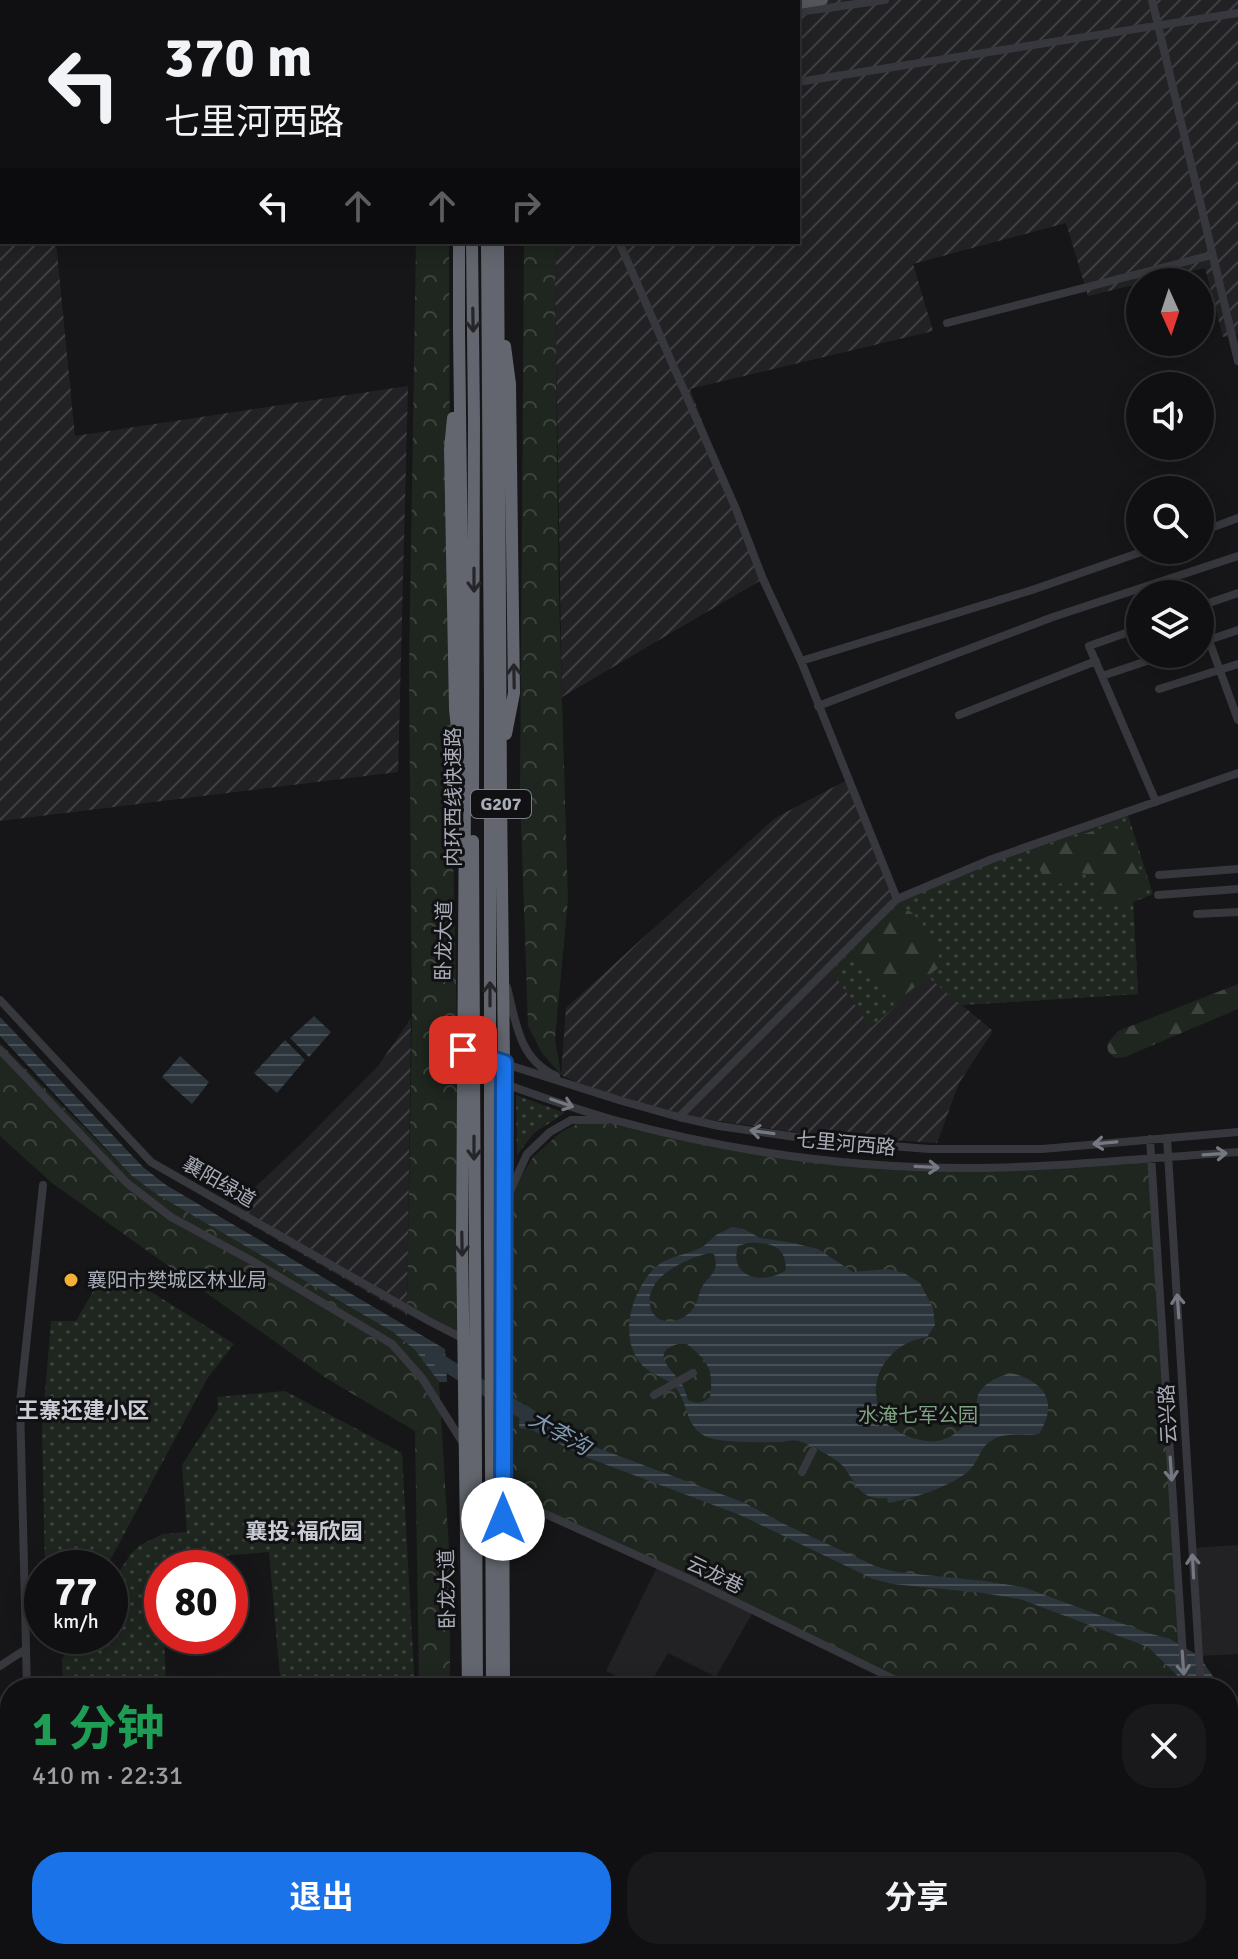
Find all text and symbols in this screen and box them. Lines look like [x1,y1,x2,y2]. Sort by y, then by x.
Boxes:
text: 370 m [164,23,312,92]
icon: left [32,32,136,136]
text: 七里河西路 [164,100,344,145]
icon: left [252,184,296,228]
icon: ahead [336,184,380,228]
icon: ahead [420,184,464,228]
icon: right [504,184,548,228]
north arrow [1126,268,1214,356]
map controls [1126,268,1214,668]
one-way arrow [465,306,481,333]
button: sound [1126,372,1214,460]
button: search [1126,476,1214,564]
one-way arrow [466,566,482,593]
button: layers [1126,580,1214,668]
one-way arrow [506,663,522,690]
street label: 内环西线快速路 [441,727,466,867]
road number: G207 [471,790,531,818]
street label: 卧龙大道 [431,901,457,981]
one-way arrow [482,981,498,1008]
pin [429,1016,497,1084]
icon: arrive [441,1028,485,1072]
one-way arrow [550,1097,575,1112]
one-way arrow [750,1124,775,1139]
street label: 七里河西路 [795,1127,897,1161]
one-way arrow [466,1134,482,1161]
one-way arrow [1092,1136,1118,1151]
one-way arrow [1201,1146,1228,1161]
street label: 襄阳绿道 [178,1151,260,1213]
one-way arrow [913,1159,940,1174]
one-way arrow [455,1230,470,1257]
place label: 襄阳市樊城区林业局 [87,1268,267,1293]
marker: 襄阳市樊城区林业局 [62,1271,80,1289]
one-way arrow [1170,1293,1185,1320]
street label: 云兴路 [1154,1383,1182,1445]
district label: 王寨还建小区 [17,1397,149,1424]
park label: 水淹七军公园 [858,1403,978,1428]
water label: 大李沟 [525,1405,597,1462]
one-way arrow [1164,1455,1179,1482]
position arrow [461,1477,545,1561]
district label: 襄投·福欣园 [245,1518,363,1545]
street label: 卧龙大道 [434,1549,460,1629]
speed limit sign: 80 [144,1550,248,1654]
street label: 云龙巷 [683,1551,747,1599]
one-way arrow [1185,1553,1200,1580]
text: 77 [54,1567,98,1617]
text: km/h [53,1609,99,1634]
one-way arrow [1176,1649,1191,1676]
text: 1 分钟 [32,1700,164,1759]
button: close [1122,1704,1206,1788]
text: 410 m · 22:31 [32,1760,183,1792]
button: 退出 [32,1852,611,1944]
button: 分享 [627,1852,1206,1944]

